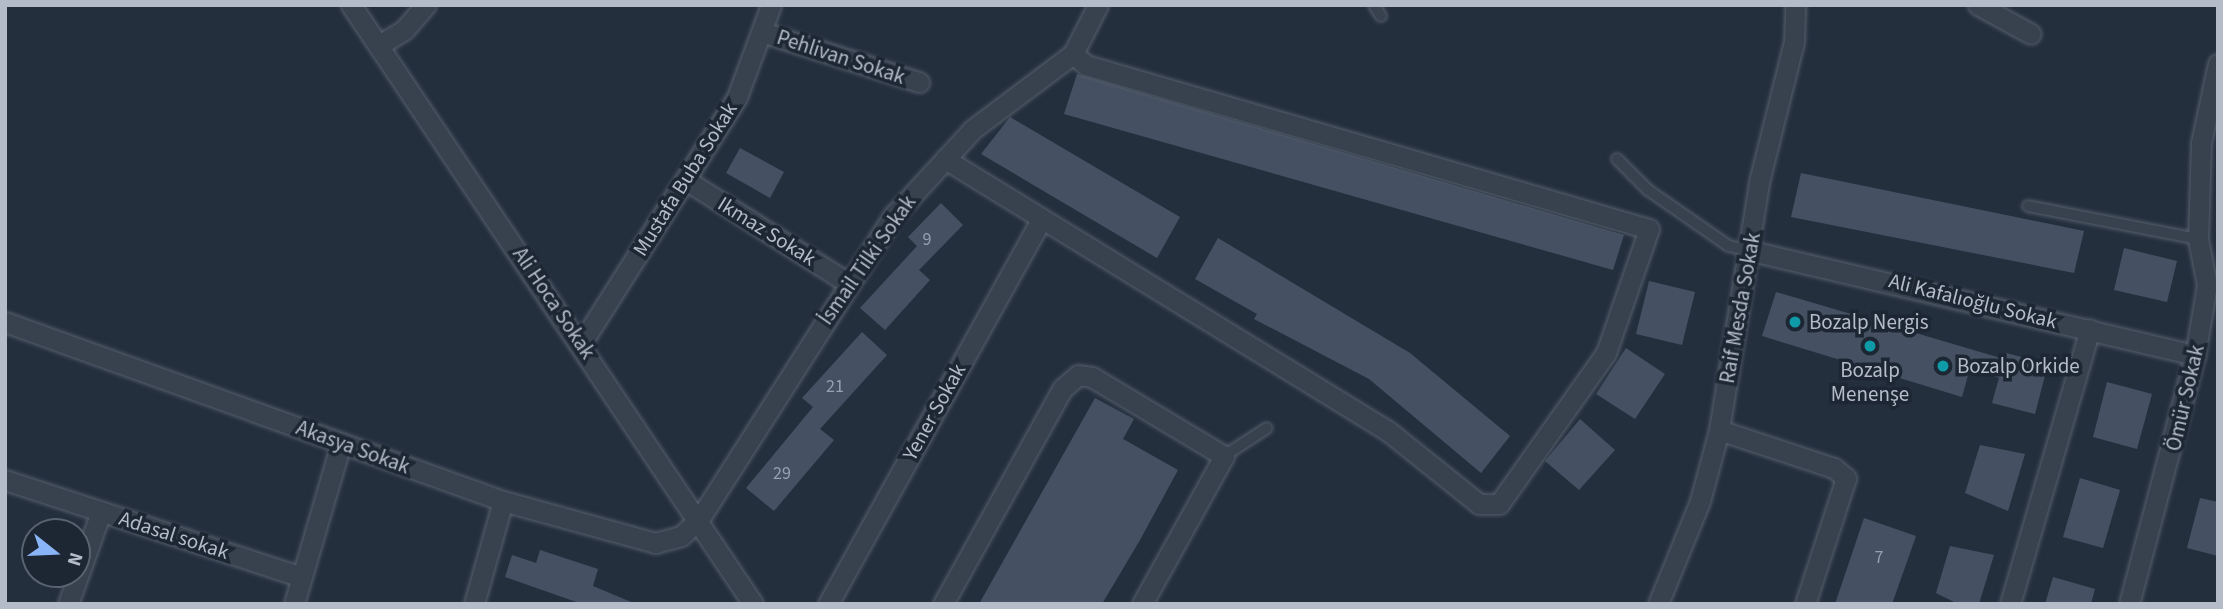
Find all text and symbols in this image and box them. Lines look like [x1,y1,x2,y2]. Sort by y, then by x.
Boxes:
street label: Pehlivan Sokak [774,24,908,90]
street label: Mustafa Buba Sokak [628,98,742,260]
street label: İsmail Tilki Sokak [813,190,921,330]
street label: Ikmaz Sokak [713,191,821,271]
house number: 9 [923,229,931,251]
street label: Raif Mesda Sokak [1714,231,1766,385]
street label: Ali Hoca Sokak [507,242,601,364]
street label: Ali Kafalıoğlu Sokak [1886,268,2060,334]
place label: Bozalp Nergis [1809,309,1928,335]
marker: Bozalp Nergis [1787,314,1803,330]
marker: Bozalp Menenşe [1862,338,1878,354]
street label: Ömür Sokak [2161,343,2209,453]
place label: Bozalp Orkide [1957,353,2080,379]
place label: Bozalp Menenşe [1831,357,1909,407]
marker: Bozalp Orkide [1935,358,1951,374]
street label: Yener Sokak [897,359,971,465]
house number: 21 [826,376,844,398]
street label: Akasya Sokak [293,415,413,479]
house number: 29 [773,463,791,485]
street label: Adasal sokak [116,505,232,565]
north arrow [21,518,91,588]
house number: 7 [1875,547,1883,569]
text: N [60,549,89,569]

